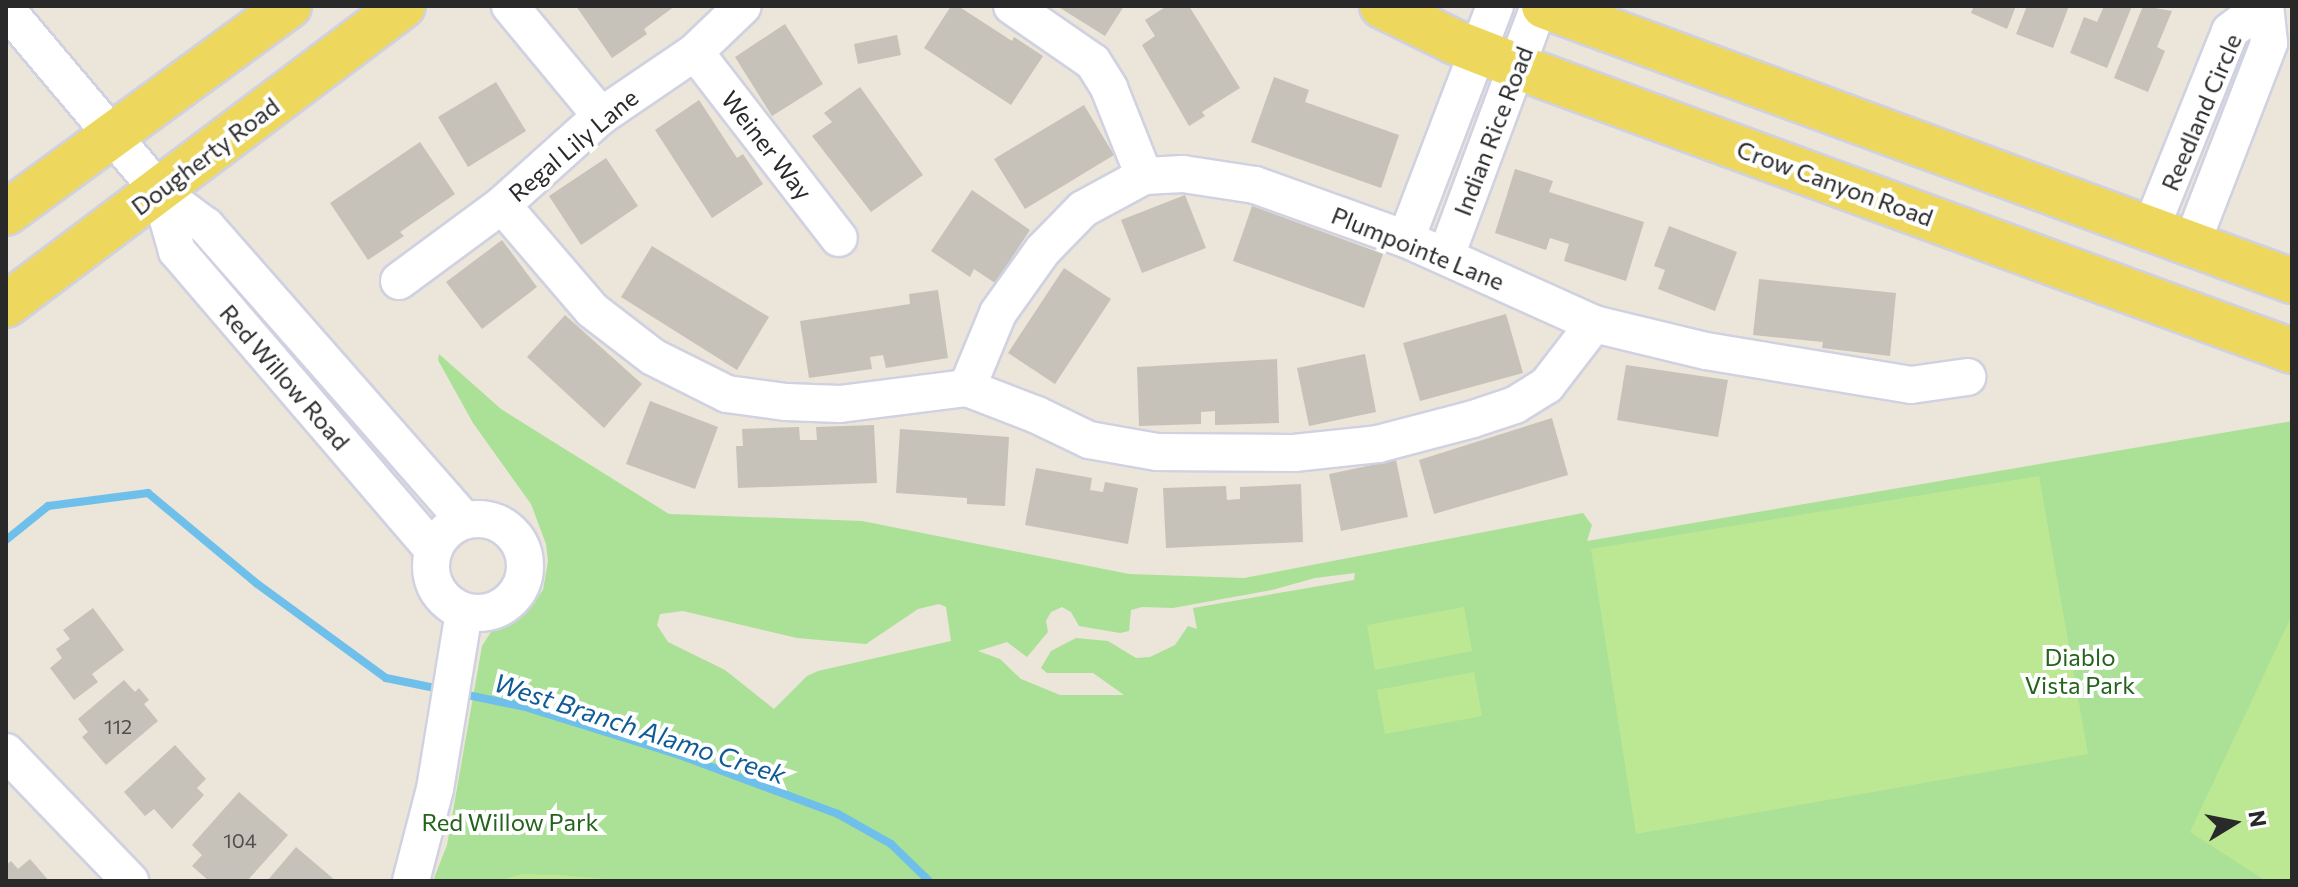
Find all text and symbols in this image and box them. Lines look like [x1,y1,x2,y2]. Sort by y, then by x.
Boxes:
street label: Reedland Circle [2155,29,2247,195]
street label: Indian Rice Road [1448,42,1538,220]
street label: Regal Lily Lane [503,83,643,207]
street label: Weiner Way [716,85,818,205]
street label: Dougherty Road [126,91,284,221]
street label: Crow Canyon Road [1733,134,1937,232]
street label: Plumpointe Lane [1327,200,1509,296]
street label: Red Willow Road [214,298,356,456]
park label: Diablo Vista Park [2025,643,2135,699]
water label: West Branch Alamo Creek [490,666,790,790]
house number: 112 [104,714,132,738]
north arrow [2194,783,2274,863]
park label: Red Willow Park [421,808,599,836]
text: N [2243,808,2273,829]
house number: 104 [223,828,257,852]

